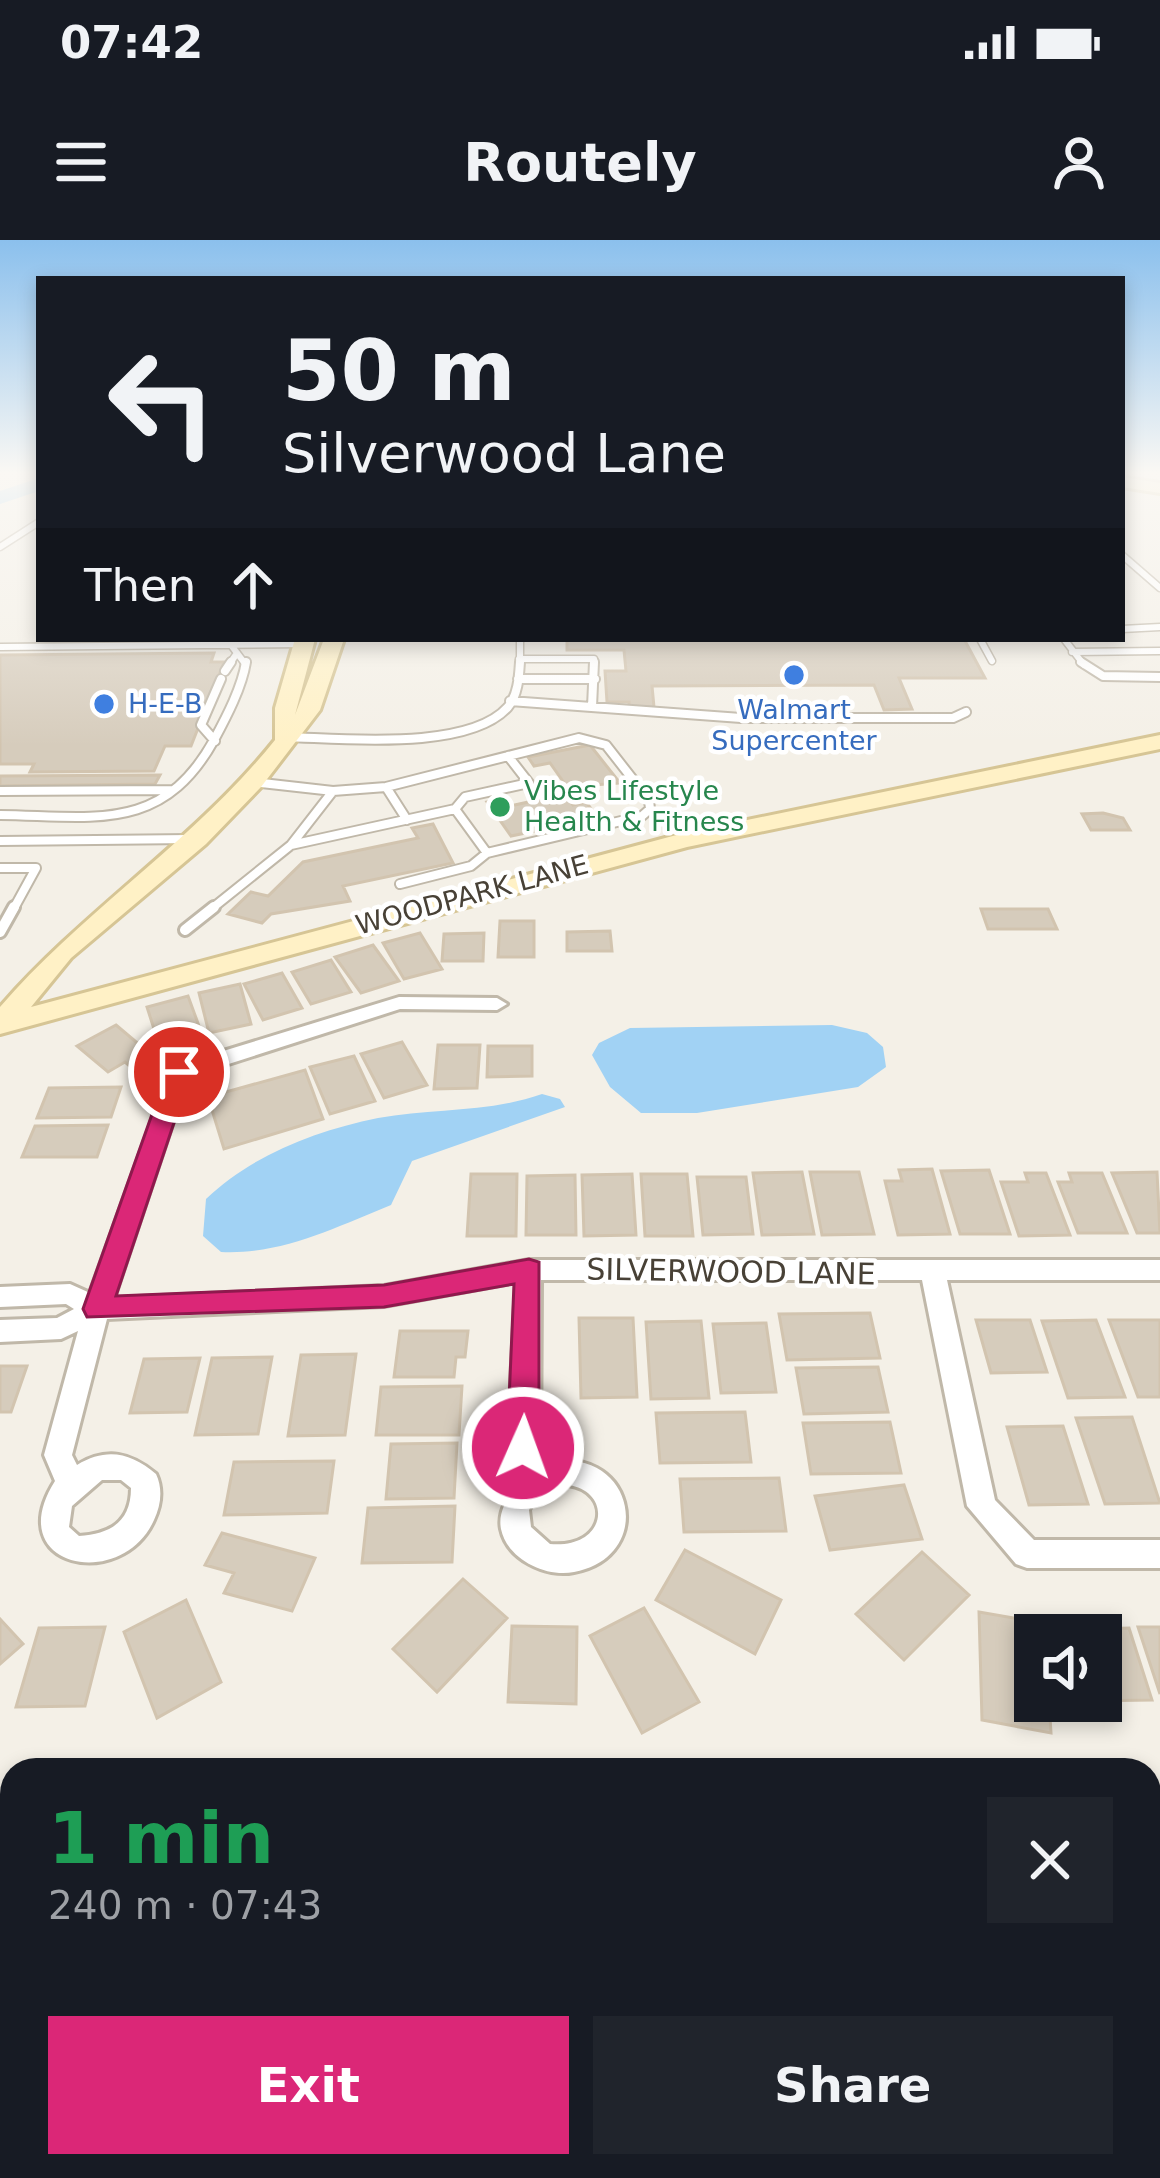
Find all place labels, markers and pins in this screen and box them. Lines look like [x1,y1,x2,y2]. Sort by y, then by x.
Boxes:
marker: Walmart Supercenter [781,662,807,688]
place label: H-E-B [128,688,202,719]
marker: H-E-B [91,691,117,717]
place label: Walmart Supercenter [711,694,878,756]
place label: Vibes Lifestyle Health & Fitness [524,775,744,837]
marker: Vibes Lifestyle Health & Fitness [487,794,513,820]
pin [128,1021,230,1123]

